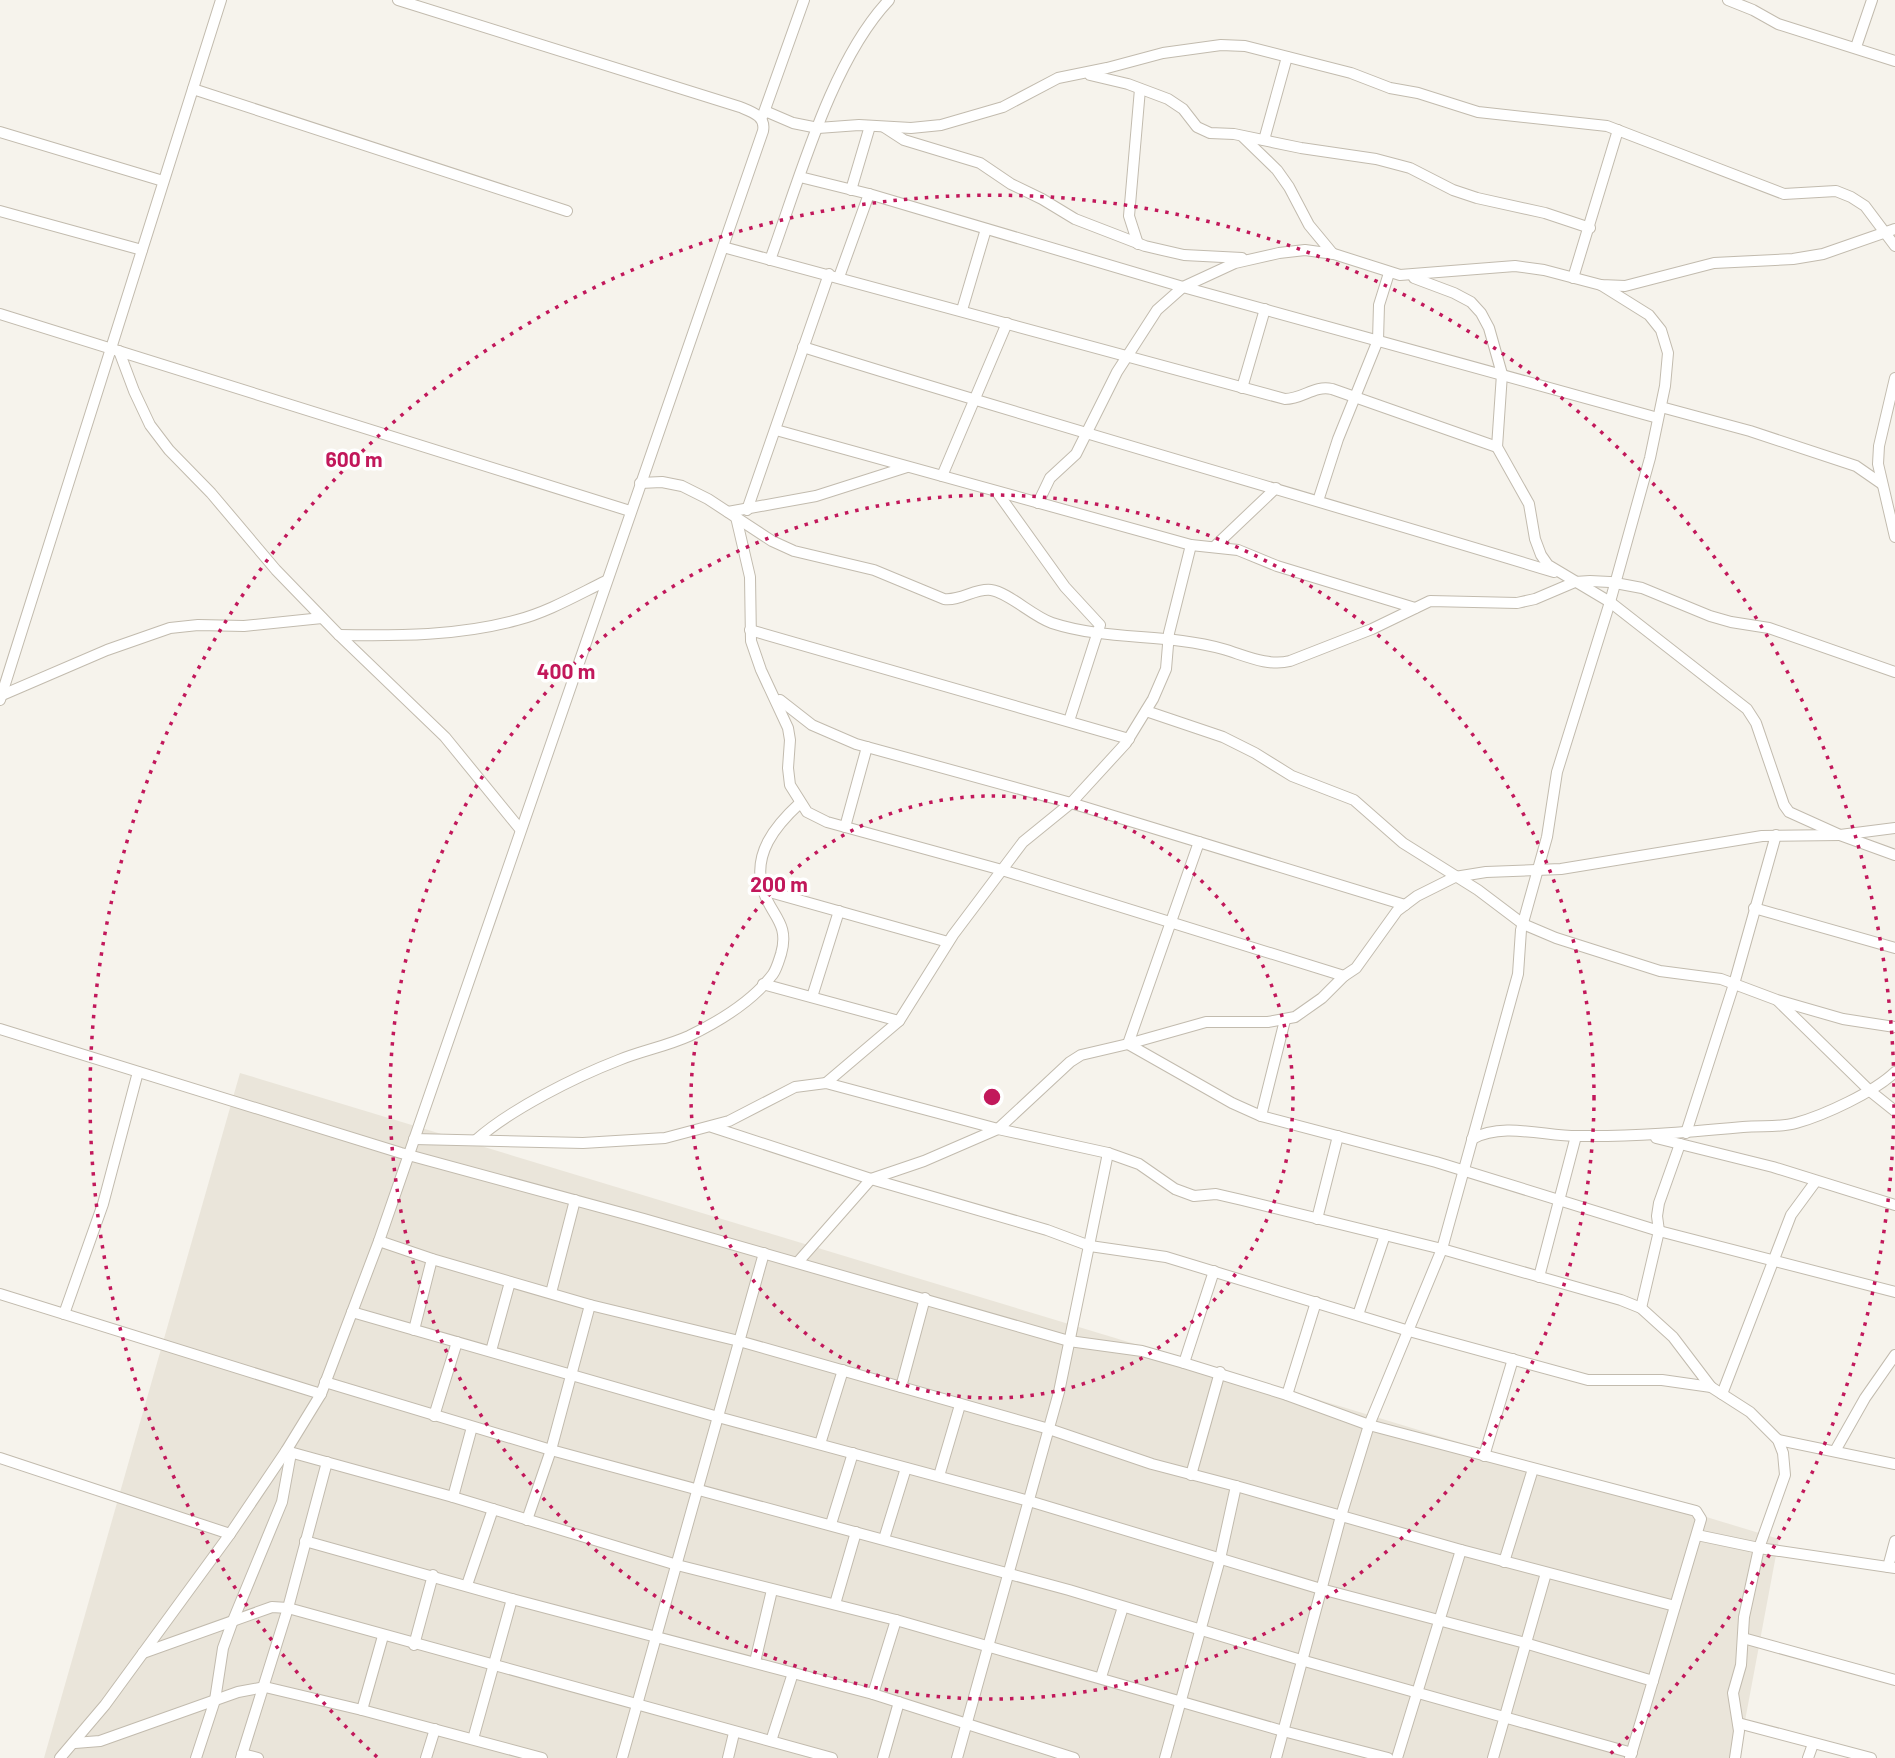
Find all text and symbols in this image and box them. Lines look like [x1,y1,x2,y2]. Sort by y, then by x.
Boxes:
text: 600 m [326,446,382,471]
text: 400 m [537,658,595,683]
text: 200 m [750,871,808,896]
centre of rings [980,1085,1004,1109]

